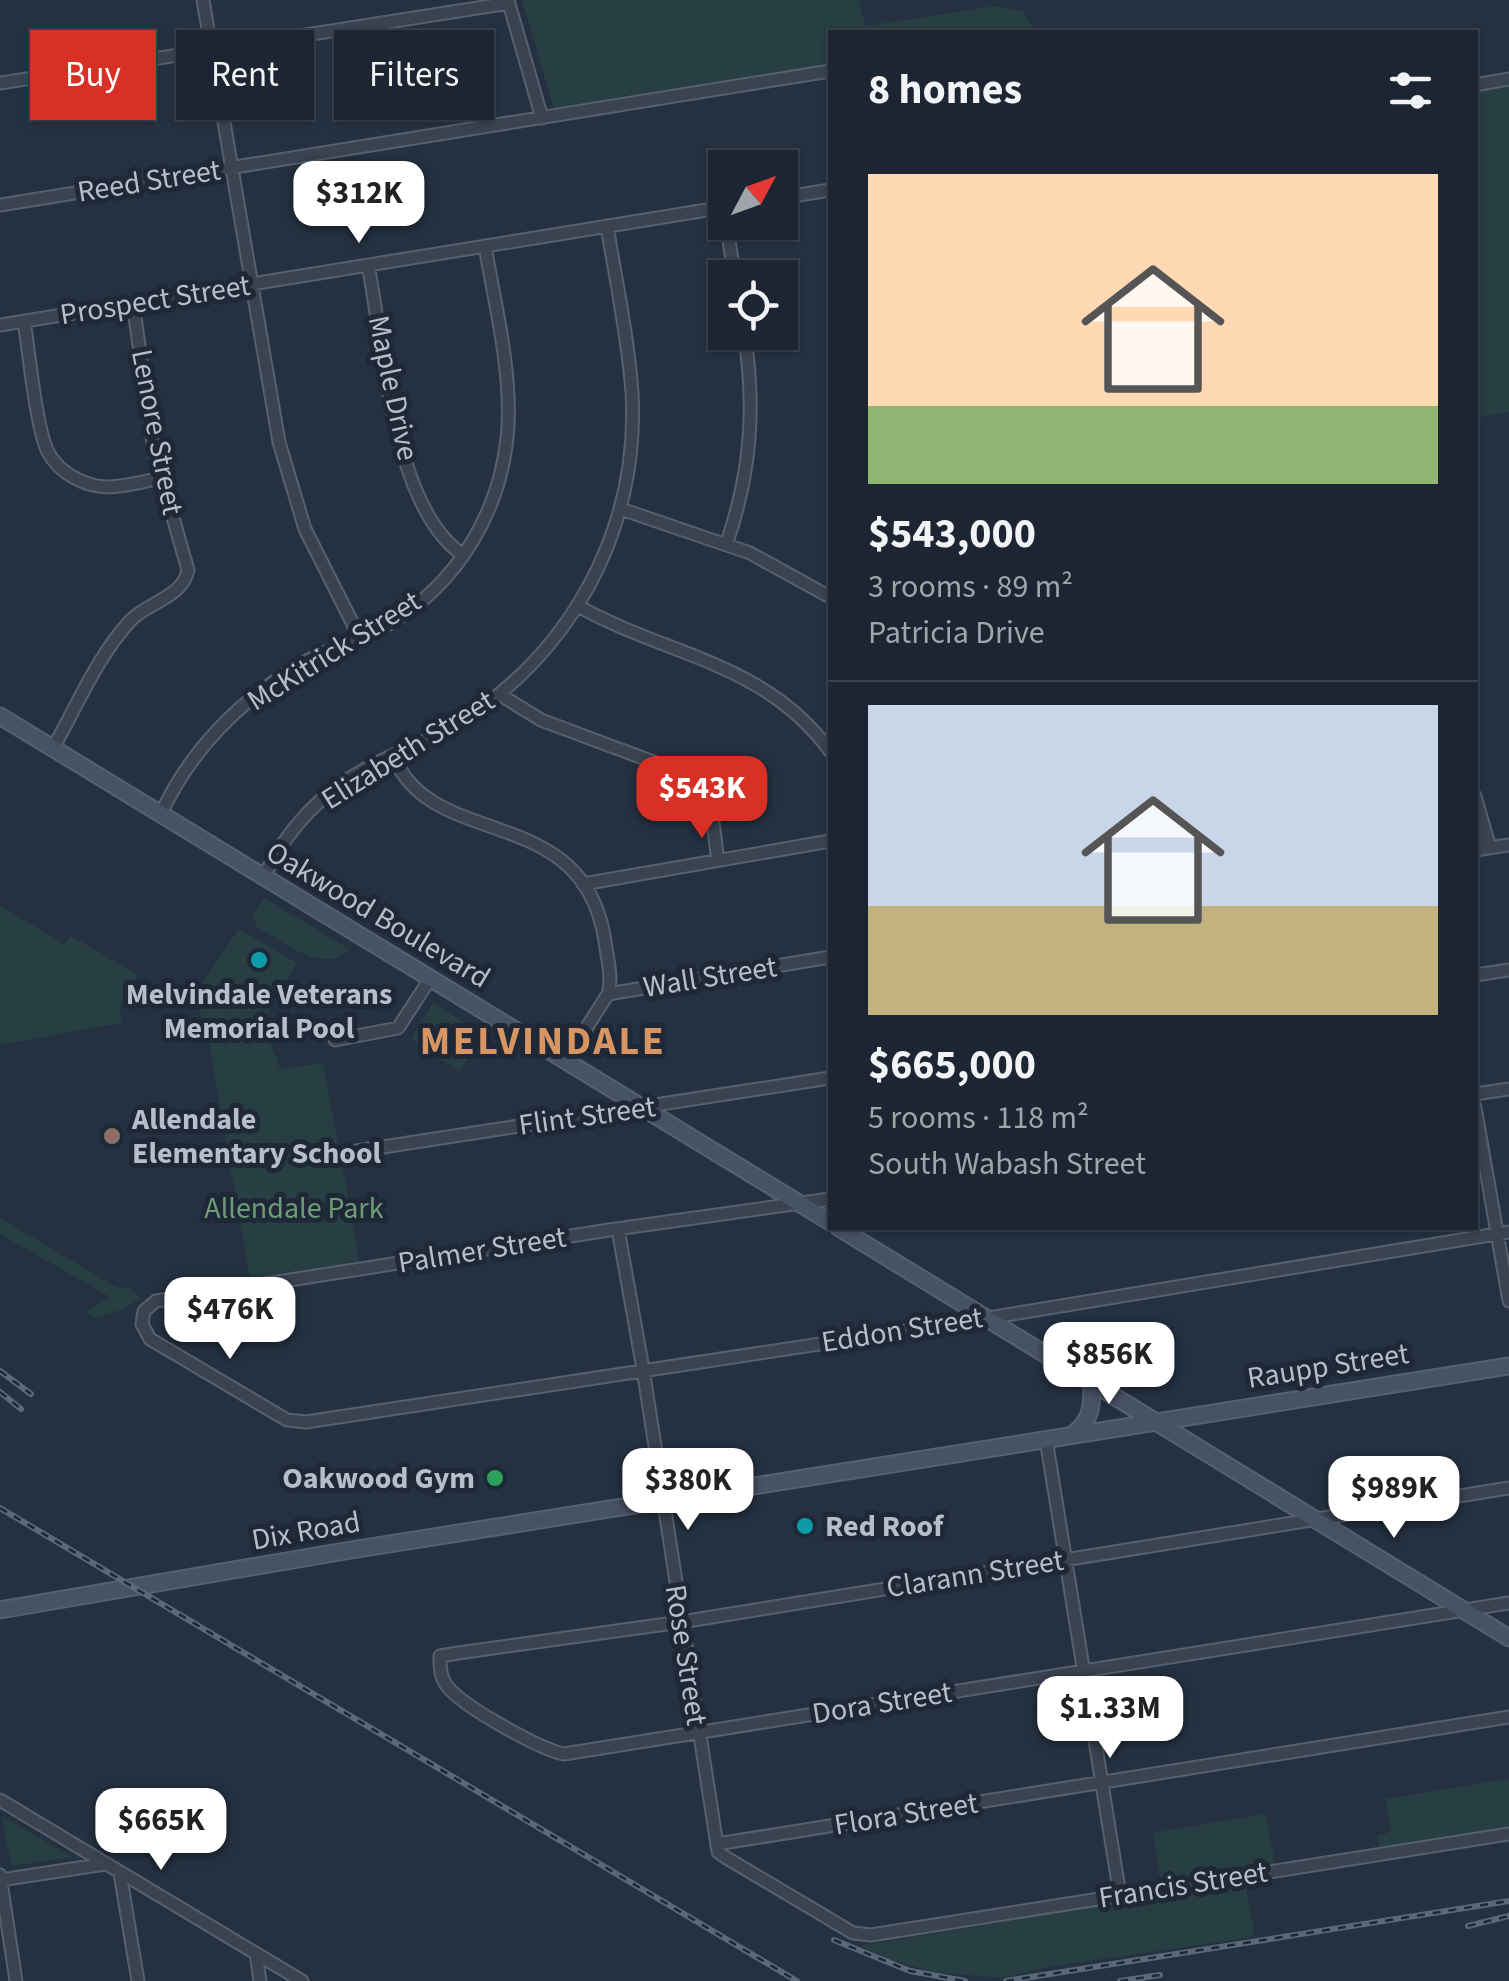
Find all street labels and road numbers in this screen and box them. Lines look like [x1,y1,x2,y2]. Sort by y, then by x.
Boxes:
street label: Reed Street [74,148,224,214]
street label: Prospect Street [57,264,253,336]
street label: Maple Drive [357,312,429,464]
street label: Lenore Street [120,345,194,519]
street label: McKitrick Street [239,580,429,722]
street label: Elizabeth Street [313,680,503,820]
street label: Oakwood Boulevard [258,831,498,999]
street label: Wall Street [640,945,780,1009]
street label: Flint Street [516,1085,658,1147]
street label: Palmer Street [395,1215,569,1285]
street label: Eddon Street [818,1296,986,1364]
street label: Raupp Street [1244,1332,1412,1400]
street label: Dix Road [248,1500,364,1562]
street label: Clarann Street [883,1539,1067,1609]
street label: Rose Street [654,1582,718,1728]
street label: Dora Street [809,1671,955,1735]
street label: Flora Street [831,1781,981,1847]
street label: Francis Street [1096,1850,1270,1920]

